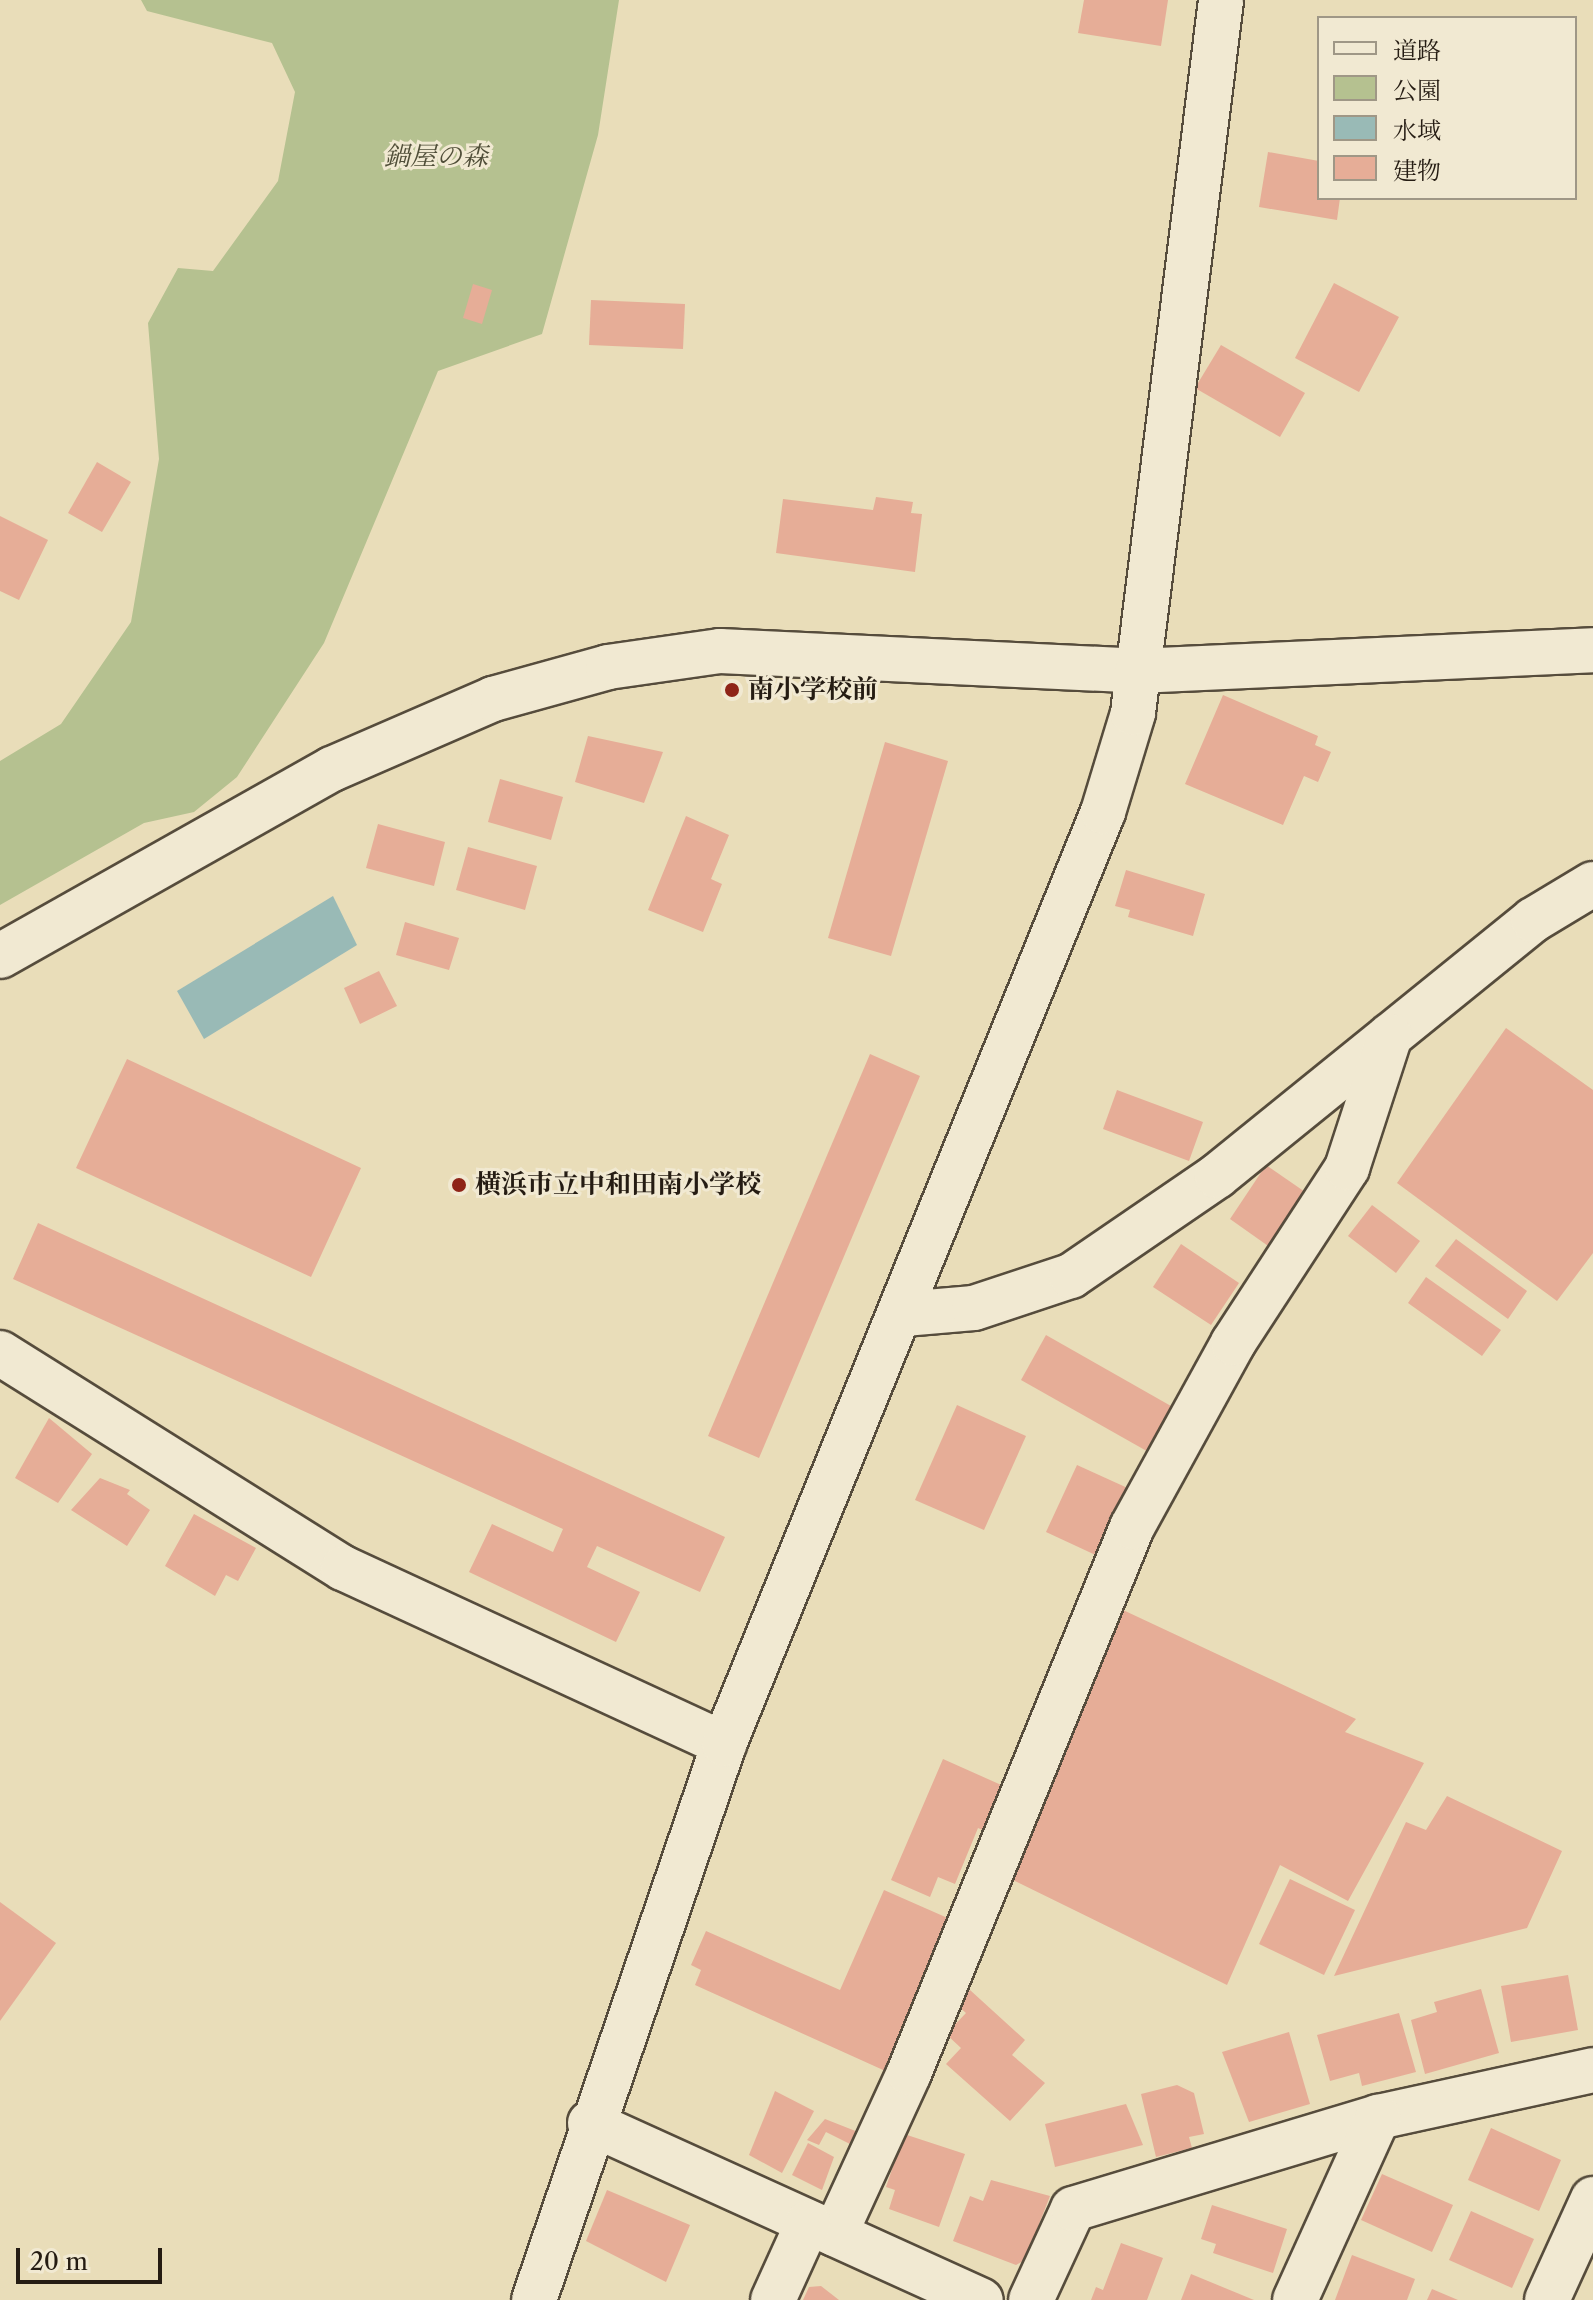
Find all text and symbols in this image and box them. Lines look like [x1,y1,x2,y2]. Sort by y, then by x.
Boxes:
legend [1317,16,1577,200]
text: 道路 [1393,36,1441,65]
text: 公園 [1393,76,1441,105]
text: 水域 [1393,116,1441,145]
park label: 鍋屋の森 [384,141,488,173]
text: 建物 [1393,156,1441,185]
place label: 南小学校前 [748,674,878,706]
marker: 南小学校前 [723,681,741,699]
place label: 横浜市立中和田南小学校 [475,1169,761,1201]
marker: 横浜市立中和田南小学校 [450,1176,468,1194]
scale bar [20,2232,166,2282]
text: 20 m [30,2247,88,2276]

